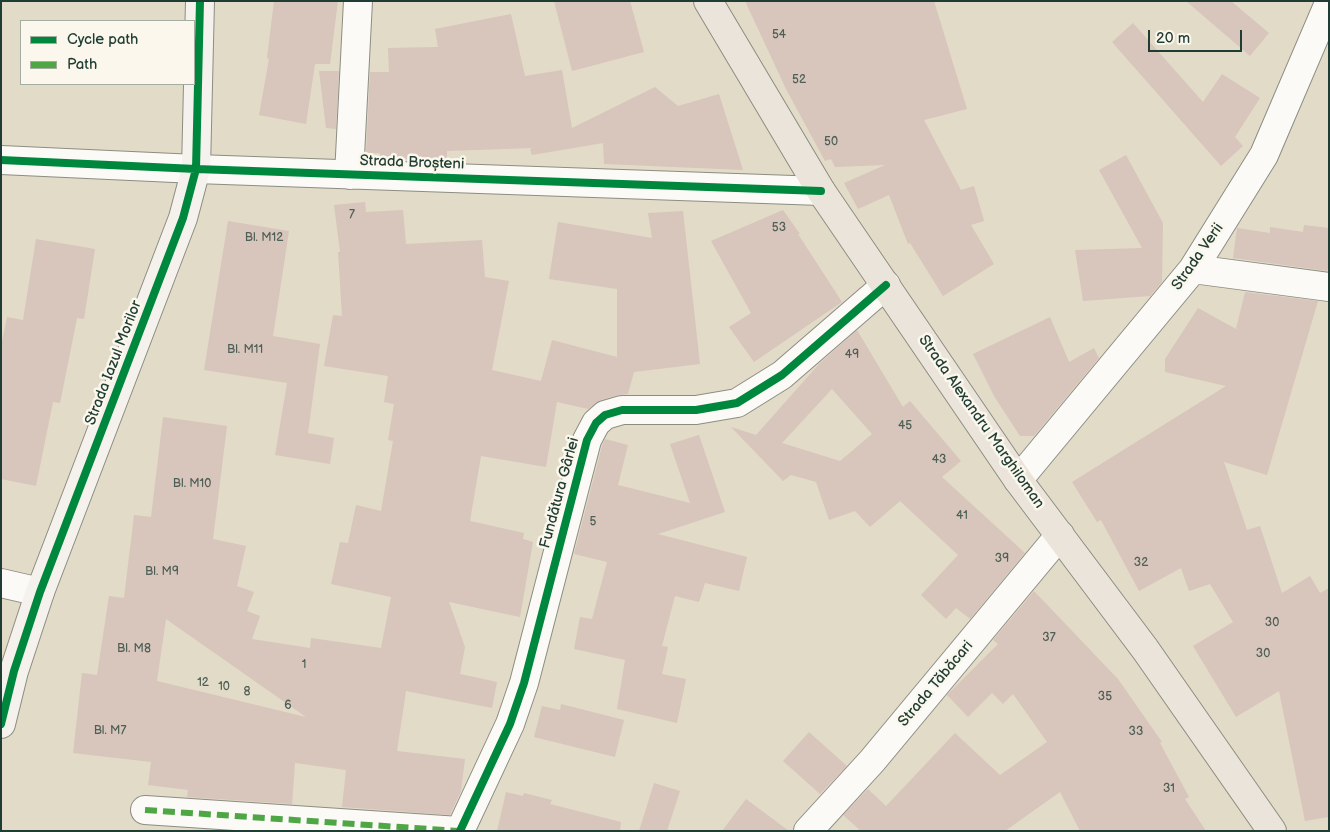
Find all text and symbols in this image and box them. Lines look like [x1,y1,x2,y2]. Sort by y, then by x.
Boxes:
legend [20,20,195,85]
scale bar [1150,20,1244,52]
house number: 54 [772,28,786,42]
text: 20 m [1156,29,1190,48]
text: Cycle path [67,30,138,49]
text: Path [67,55,97,74]
house number: 52 [792,73,806,87]
house number: 50 [824,135,838,149]
street label: Strada Broșteni [359,152,465,174]
house number: 7 [349,208,355,222]
street label: Strada Verii [1168,220,1228,294]
house number: 53 [772,221,786,235]
house number: Bl. M12 [245,231,283,245]
street label: Strada Iazul Morilor [82,298,146,428]
street label: Strada Alexandru Marghiloman [914,332,1048,512]
house number: Bl. M11 [227,343,263,357]
house number: 49 [845,348,859,362]
house number: 45 [898,419,912,433]
street label: Fundătura Gârlei [537,436,583,550]
house number: 43 [932,453,946,467]
house number: Bl. M10 [173,477,211,491]
house number: 41 [956,509,968,523]
house number: 5 [590,515,596,529]
house number: 39 [995,552,1009,566]
house number: 32 [1134,556,1148,570]
house number: Bl. M9 [145,565,179,579]
house number: 30 [1265,616,1279,630]
house number: 37 [1042,631,1056,645]
street label: Strada Tăbăcari [895,637,977,731]
house number: Bl. M8 [117,642,151,656]
house number: 30 [1256,647,1270,661]
house number: 1 [302,658,306,672]
house number: 12 [197,676,209,690]
house number: 10 [218,680,230,694]
house number: 8 [244,685,250,699]
house number: 35 [1098,690,1112,704]
house number: 6 [284,699,292,713]
house number: Bl. M7 [94,724,126,738]
house number: 33 [1129,725,1143,739]
house number: 31 [1163,782,1175,796]

